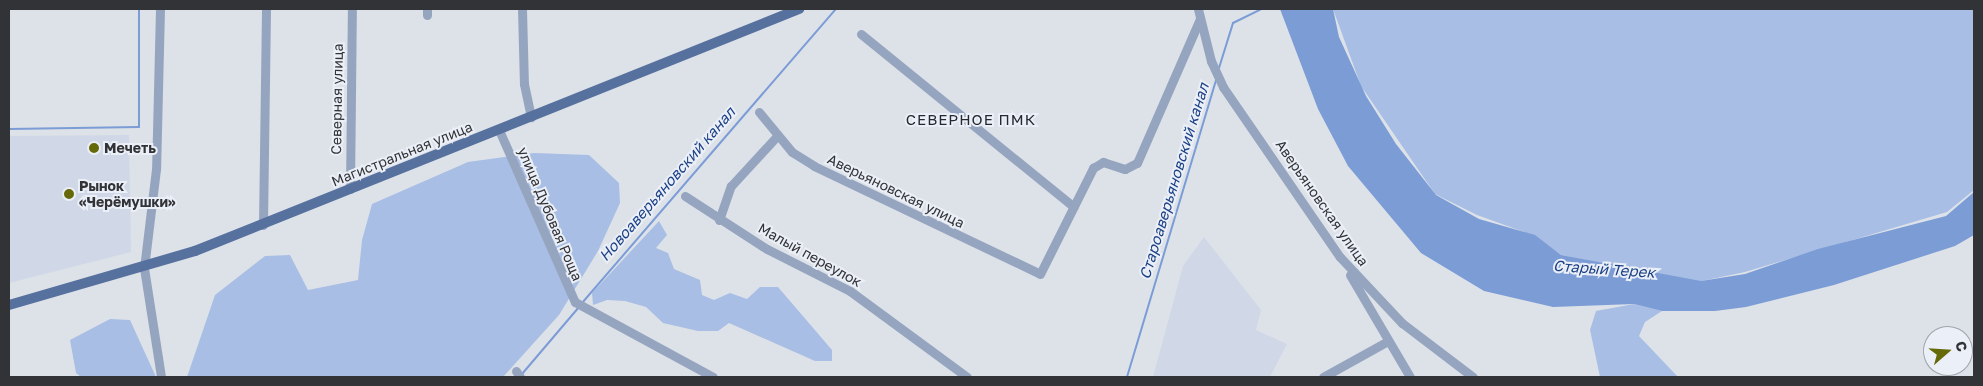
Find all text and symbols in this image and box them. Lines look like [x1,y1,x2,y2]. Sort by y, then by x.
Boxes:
street label: Северная улица [328,43,346,155]
water label: Староаверьяновский канал [1136,81,1212,281]
water label: Новоаверьяновский канал [595,103,739,265]
district label: СЕВЕРНОЕ ПМК [904,111,1038,129]
street label: Магистральная улица [329,118,475,190]
street label: Аверьяновская улица [1272,137,1372,269]
place label: Мечеть [104,140,156,156]
marker: Мечеть [88,142,100,154]
street label: улица Дубовая Роща [514,145,586,283]
street label: Аверьяновская улица [825,151,967,231]
place label: Рынок «Черёмушки» [79,178,176,210]
marker: Рынок «Черёмушки» [63,188,75,200]
street label: Малый переулок [755,220,865,290]
water label: Старый Терек [1552,256,1656,282]
north arrow [1923,326,1973,376]
text: С [1952,339,1971,354]

